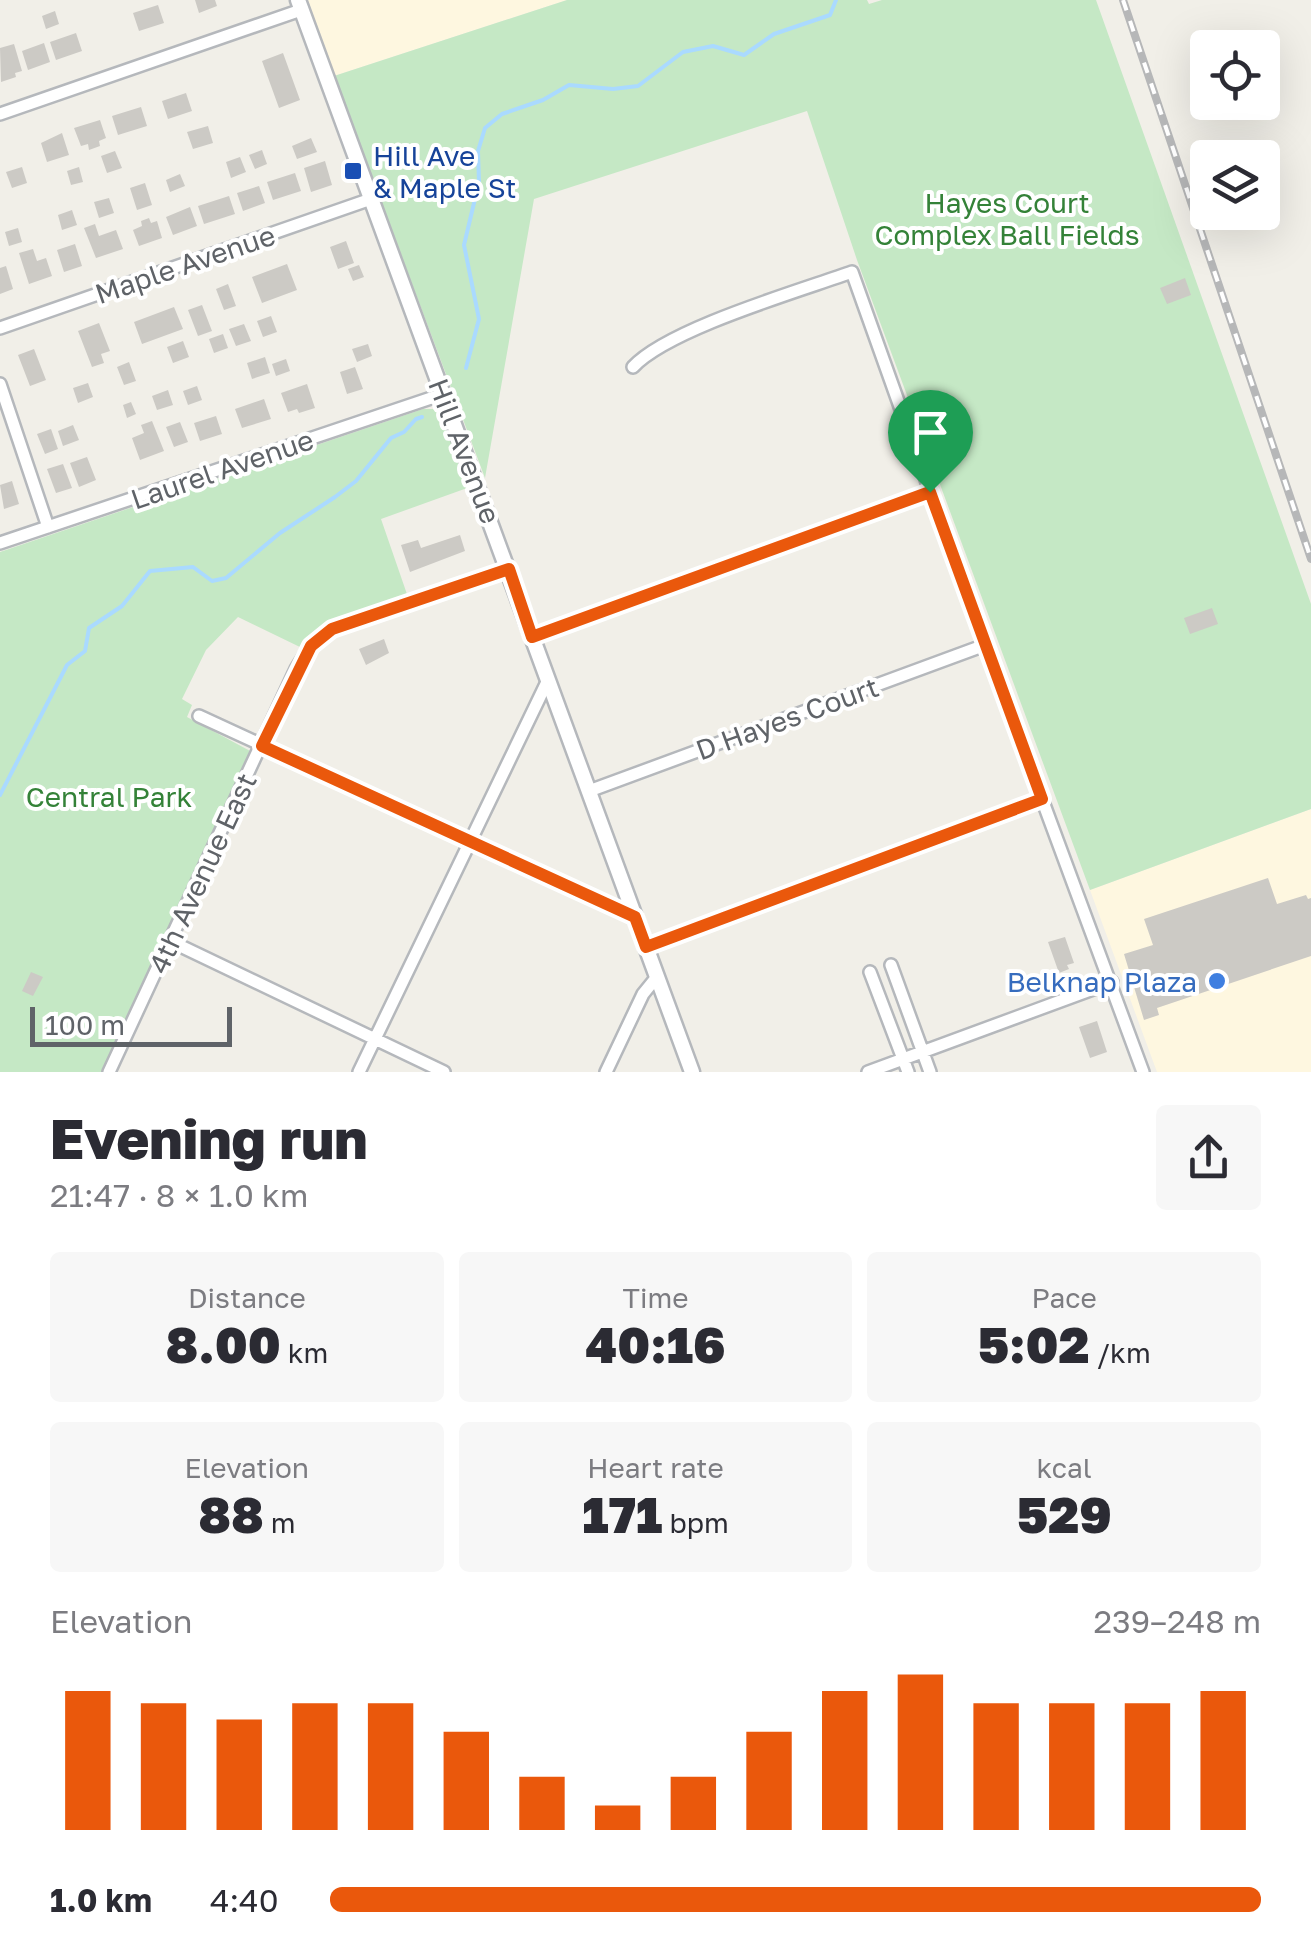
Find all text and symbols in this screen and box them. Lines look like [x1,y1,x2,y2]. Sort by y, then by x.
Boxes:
map controls [1190,30,1280,230]
button: locate [1190,30,1280,120]
place label: Hill Ave & Maple St [373,139,516,204]
button: layers [1190,140,1280,230]
marker: Hill Ave & Maple St [342,160,364,182]
park label: Hayes Court Complex Ball Fields [874,186,1140,251]
street label: Maple Avenue [91,218,279,310]
street label: Hill Avenue [422,374,508,528]
pin [888,390,973,493]
icon: arrive [903,405,958,460]
street label: Laurel Avenue [126,422,318,516]
street label: D Hayes Court [691,670,883,766]
street label: 4th Avenue East [141,768,263,978]
park label: Central Park [26,780,192,813]
place label: Belknap Plaza [1007,965,1197,998]
marker: Belknap Plaza [1206,970,1228,992]
scale bar [30,1002,232,1046]
text: 100 m [45,1008,125,1041]
text: Evening run [50,1105,368,1171]
button: share [1156,1105,1261,1210]
text: 21:47 · 8 × 1.0 km [50,1176,308,1214]
text: Distance [188,1281,306,1314]
text: Time [623,1281,688,1314]
text: Pace [1031,1281,1097,1314]
text: 8.00 [165,1314,281,1374]
text: 40:16 [585,1314,726,1374]
text: 5:02 [978,1314,1090,1374]
text: km [281,1336,328,1369]
text: /km [1090,1336,1151,1369]
text: Elevation [185,1451,309,1484]
text: Heart rate [587,1451,724,1484]
text: kcal [1037,1451,1092,1484]
text: 88 [198,1484,264,1544]
text: 171 [582,1484,662,1544]
text: 529 [1017,1484,1112,1544]
text: m [264,1506,295,1539]
text: bpm [662,1506,729,1539]
text: Elevation [50,1602,192,1640]
text: 239–248 m [1093,1602,1261,1640]
text: 1.0 km [50,1881,152,1919]
text: 4:40 [210,1881,278,1919]

